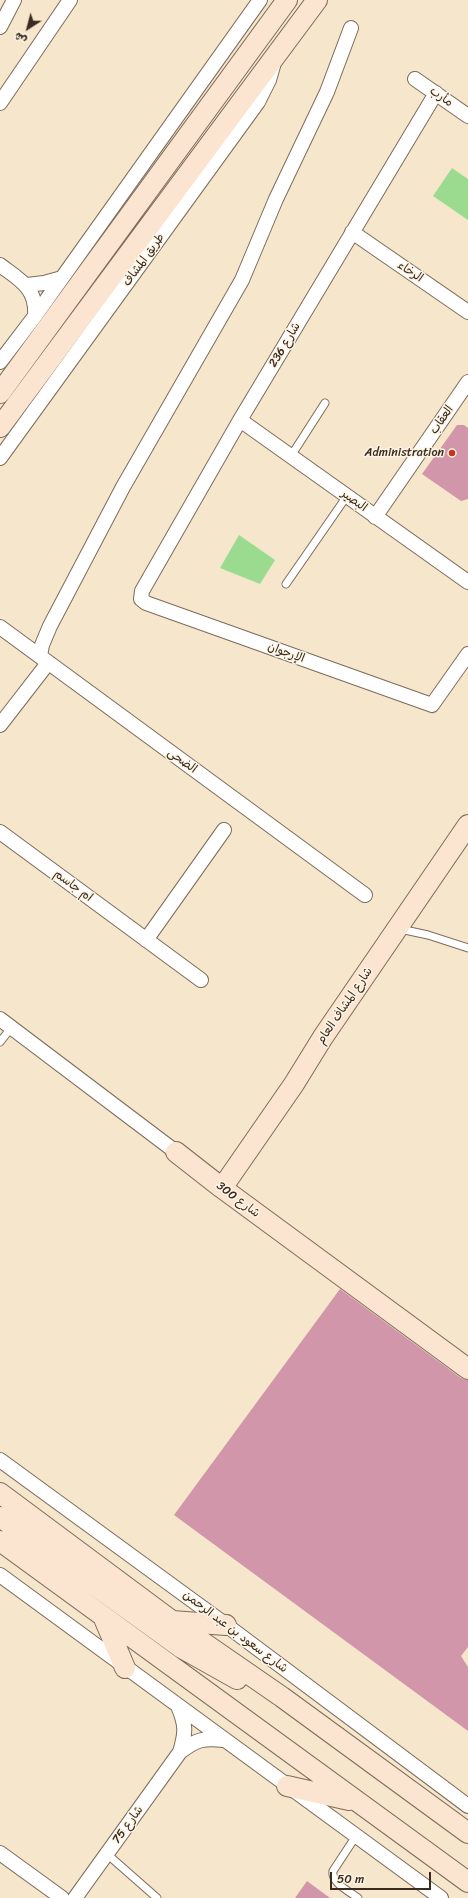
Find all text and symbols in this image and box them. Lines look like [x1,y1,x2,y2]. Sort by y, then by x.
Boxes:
north arrow [8,8,48,48]
text: ش [10,27,31,49]
street label: مأرب [426,84,456,110]
street label: طريق المشاف [120,231,168,289]
street label: الرخاء [394,258,426,286]
street label: شارع 236 [266,320,304,370]
street label: العقاب [427,403,457,437]
place label: Administration [365,446,444,460]
marker: Administration [447,448,457,458]
street label: البصير [338,487,370,515]
street label: الإرجوان [266,640,306,666]
street label: الضحى [164,745,200,777]
street label: ام جاسم [51,867,95,905]
street label: شارع المشاف العام [314,965,376,1047]
street label: شارع 300 [213,1179,263,1221]
street label: شارع سعود بن عبد الرحمن [180,1588,290,1676]
street label: شارع 75 [109,1803,147,1847]
scale bar [332,1864,433,1890]
text: 50 m [337,1868,364,1890]

